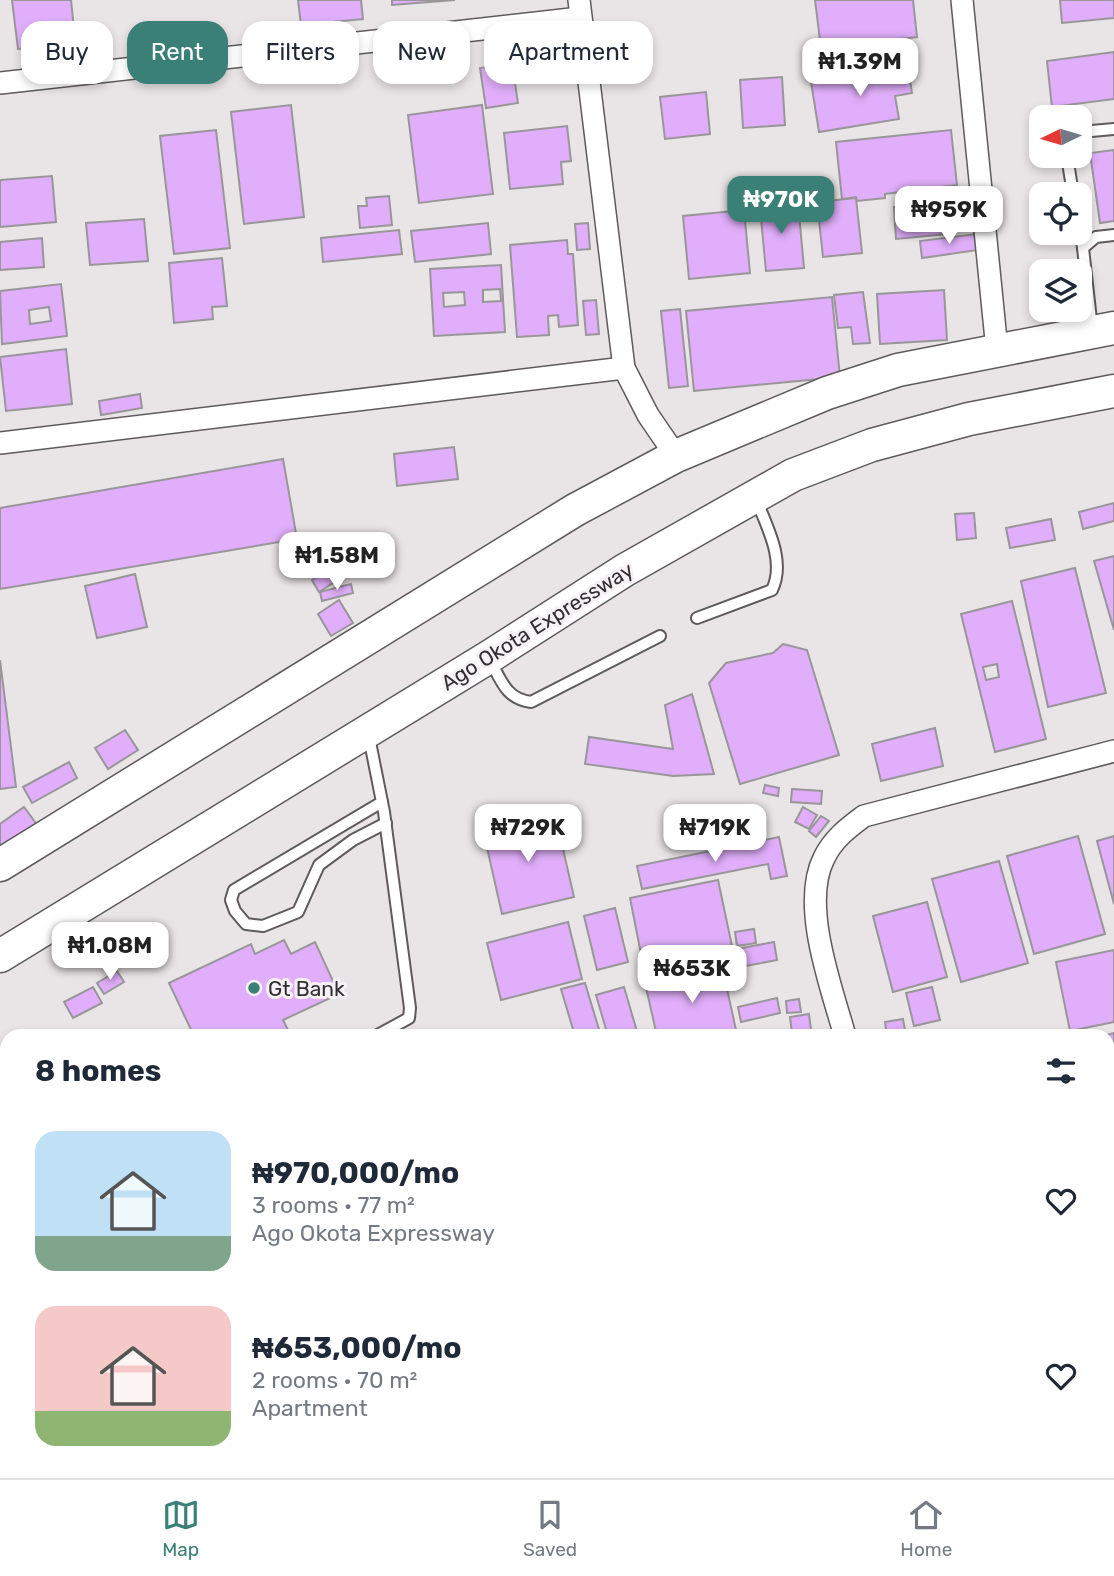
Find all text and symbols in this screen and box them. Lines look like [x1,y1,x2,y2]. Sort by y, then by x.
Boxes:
chip: Buy [21,21,113,84]
chip: Rent [127,21,228,84]
chip: Filters [242,21,359,84]
chip: New [373,21,470,84]
chip: Apartment [484,21,653,84]
pin: ₦1.39M [803,38,917,98]
text: ₦1.39M [818,47,902,75]
north arrow [1029,105,1092,168]
map controls [1029,105,1092,322]
pin: ₦970K [732,176,830,236]
button: locate [1029,182,1092,245]
text: ₦970K [743,185,819,213]
pin: ₦959K [900,187,998,246]
text: ₦959K [911,195,987,223]
button: layers [1029,259,1092,322]
pin: ₦1.58M [280,532,394,592]
text: ₦1.58M [295,541,379,569]
street label: Ago Okota Expressway [436,556,638,695]
pin: ₦729K [479,804,577,864]
pin: ₦719K [666,804,764,864]
text: ₦729K [491,813,565,841]
text: ₦719K [679,813,751,841]
pin: ₦1.08M [53,922,167,982]
text: ₦1.08M [68,931,152,959]
pin: ₦653K [643,946,741,1005]
text: ₦653K [654,954,730,982]
place label: Gt Bank [268,976,345,1001]
marker: Gt Bank [246,980,262,996]
icon: filters [1042,1052,1080,1090]
text: 8 homes [35,1053,161,1089]
text: ₦970,000/mo [252,1155,459,1191]
icon: home [91,1159,175,1243]
icon: heart [1042,1182,1080,1220]
text: 3 rooms · 77 m² [252,1191,415,1219]
text: Ago Okota Expressway [252,1219,495,1247]
text: ₦653,000/mo [252,1330,461,1366]
icon: home [91,1334,175,1418]
icon: heart [1042,1357,1080,1395]
text: 2 rooms · 70 m² [252,1366,417,1394]
text: Apartment [252,1394,368,1422]
tab: Map [162,1496,200,1561]
tab: Saved [523,1496,577,1561]
tab: Home [900,1496,952,1561]

